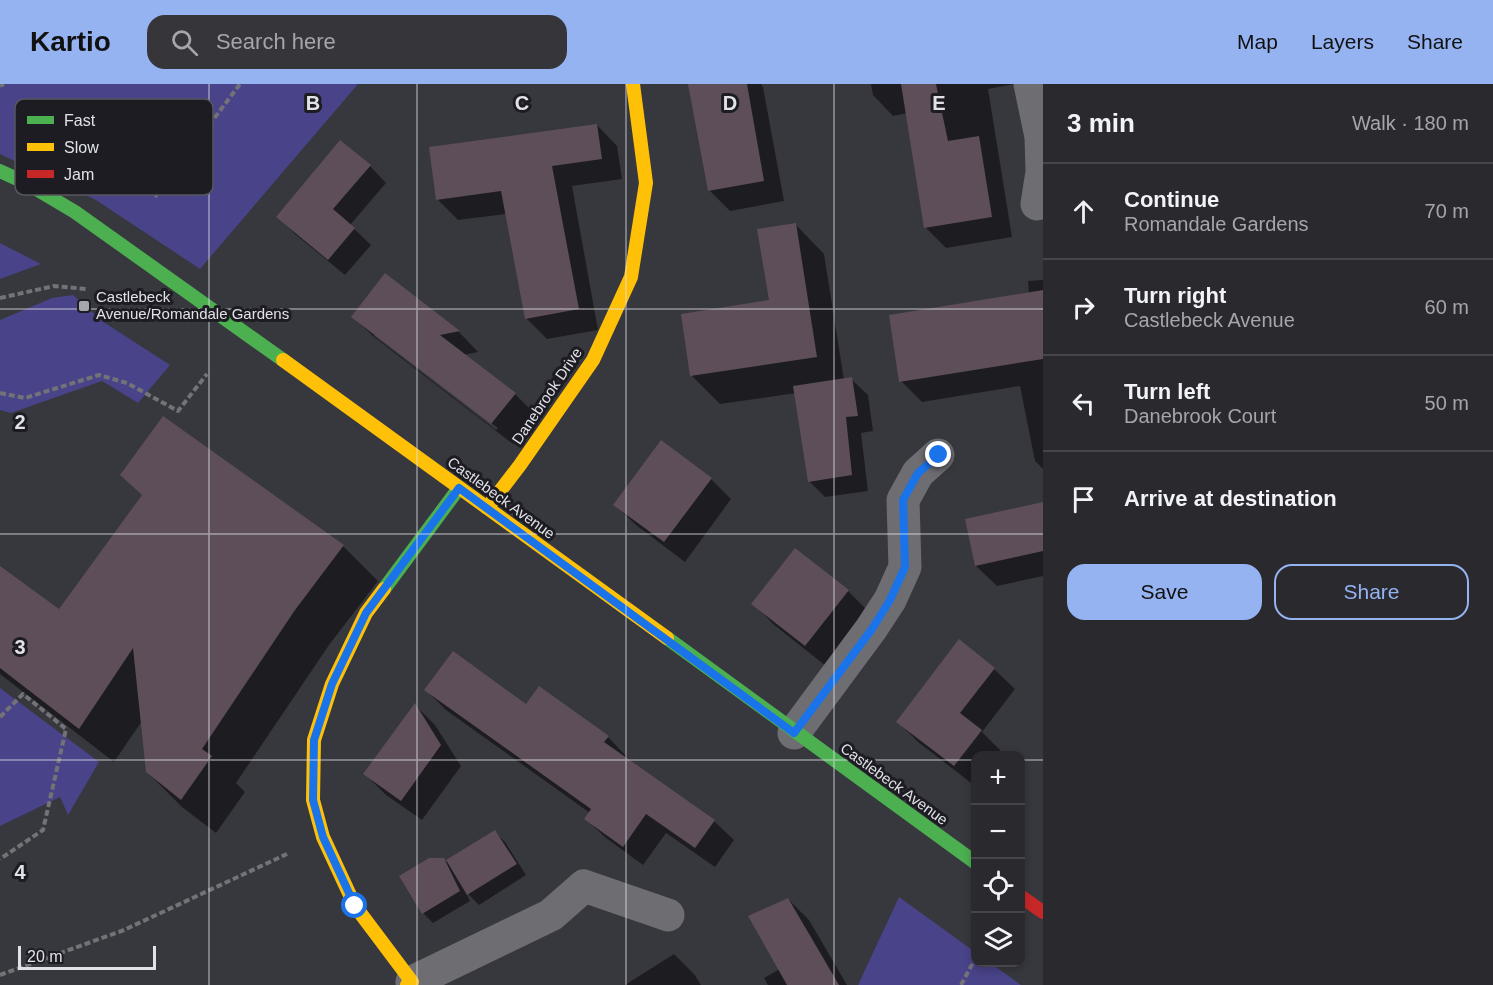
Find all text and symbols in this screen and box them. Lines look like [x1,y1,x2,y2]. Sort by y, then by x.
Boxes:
search box [147,15,567,69]
text: Kartio [30,26,111,57]
icon: search [168,26,201,59]
text: Search here [216,29,336,54]
text: Map [1237,30,1278,53]
text: Layers [1311,30,1374,53]
text: Share [1407,30,1463,53]
text: B [306,92,320,114]
text: C [515,92,529,114]
text: D [723,92,737,114]
text: E [932,92,946,114]
legend [15,99,213,195]
text: 3 min [1067,108,1135,138]
text: Fast [64,112,96,129]
text: Walk · 180 m [1352,112,1469,134]
text: Slow [64,139,99,156]
text: Jam [64,166,94,183]
text: Continue [1124,187,1219,212]
icon: ahead [1067,195,1100,228]
text: 70 m [1425,200,1469,222]
text: Romandale Gardens [1124,213,1309,235]
text: Turn right [1124,283,1226,308]
place label: Castlebeck Avenue/Romandale Gardens [96,288,289,322]
icon: right [1067,291,1100,324]
text: 60 m [1425,296,1469,318]
marker: Castlebeck Avenue/Romandale Gardens [77,299,91,313]
text: Castlebeck Avenue [1124,309,1295,331]
street label: Danebrook Drive [508,344,585,447]
text: Turn left [1124,379,1210,404]
icon: left [1067,387,1100,420]
text: 50 m [1425,392,1469,414]
text: Danebrook Court [1124,405,1276,427]
text: 2 [14,411,26,433]
route end [925,441,951,467]
street label: Castlebeck Avenue [444,453,558,542]
icon: arrive [1067,483,1100,516]
text: Arrive at destination [1124,486,1337,511]
button: Save [1067,564,1262,620]
button: Share [1274,564,1469,620]
text: 3 [14,636,26,658]
street label: Castlebeck Avenue [837,739,951,828]
map controls [971,751,1025,967]
button: + [971,751,1025,805]
button: − [971,805,1025,859]
button: locate [971,859,1025,913]
text: 4 [14,861,26,883]
route start [341,892,367,918]
button: layers [971,913,1025,967]
scale bar [18,943,156,970]
text: 20 m [27,948,63,965]

